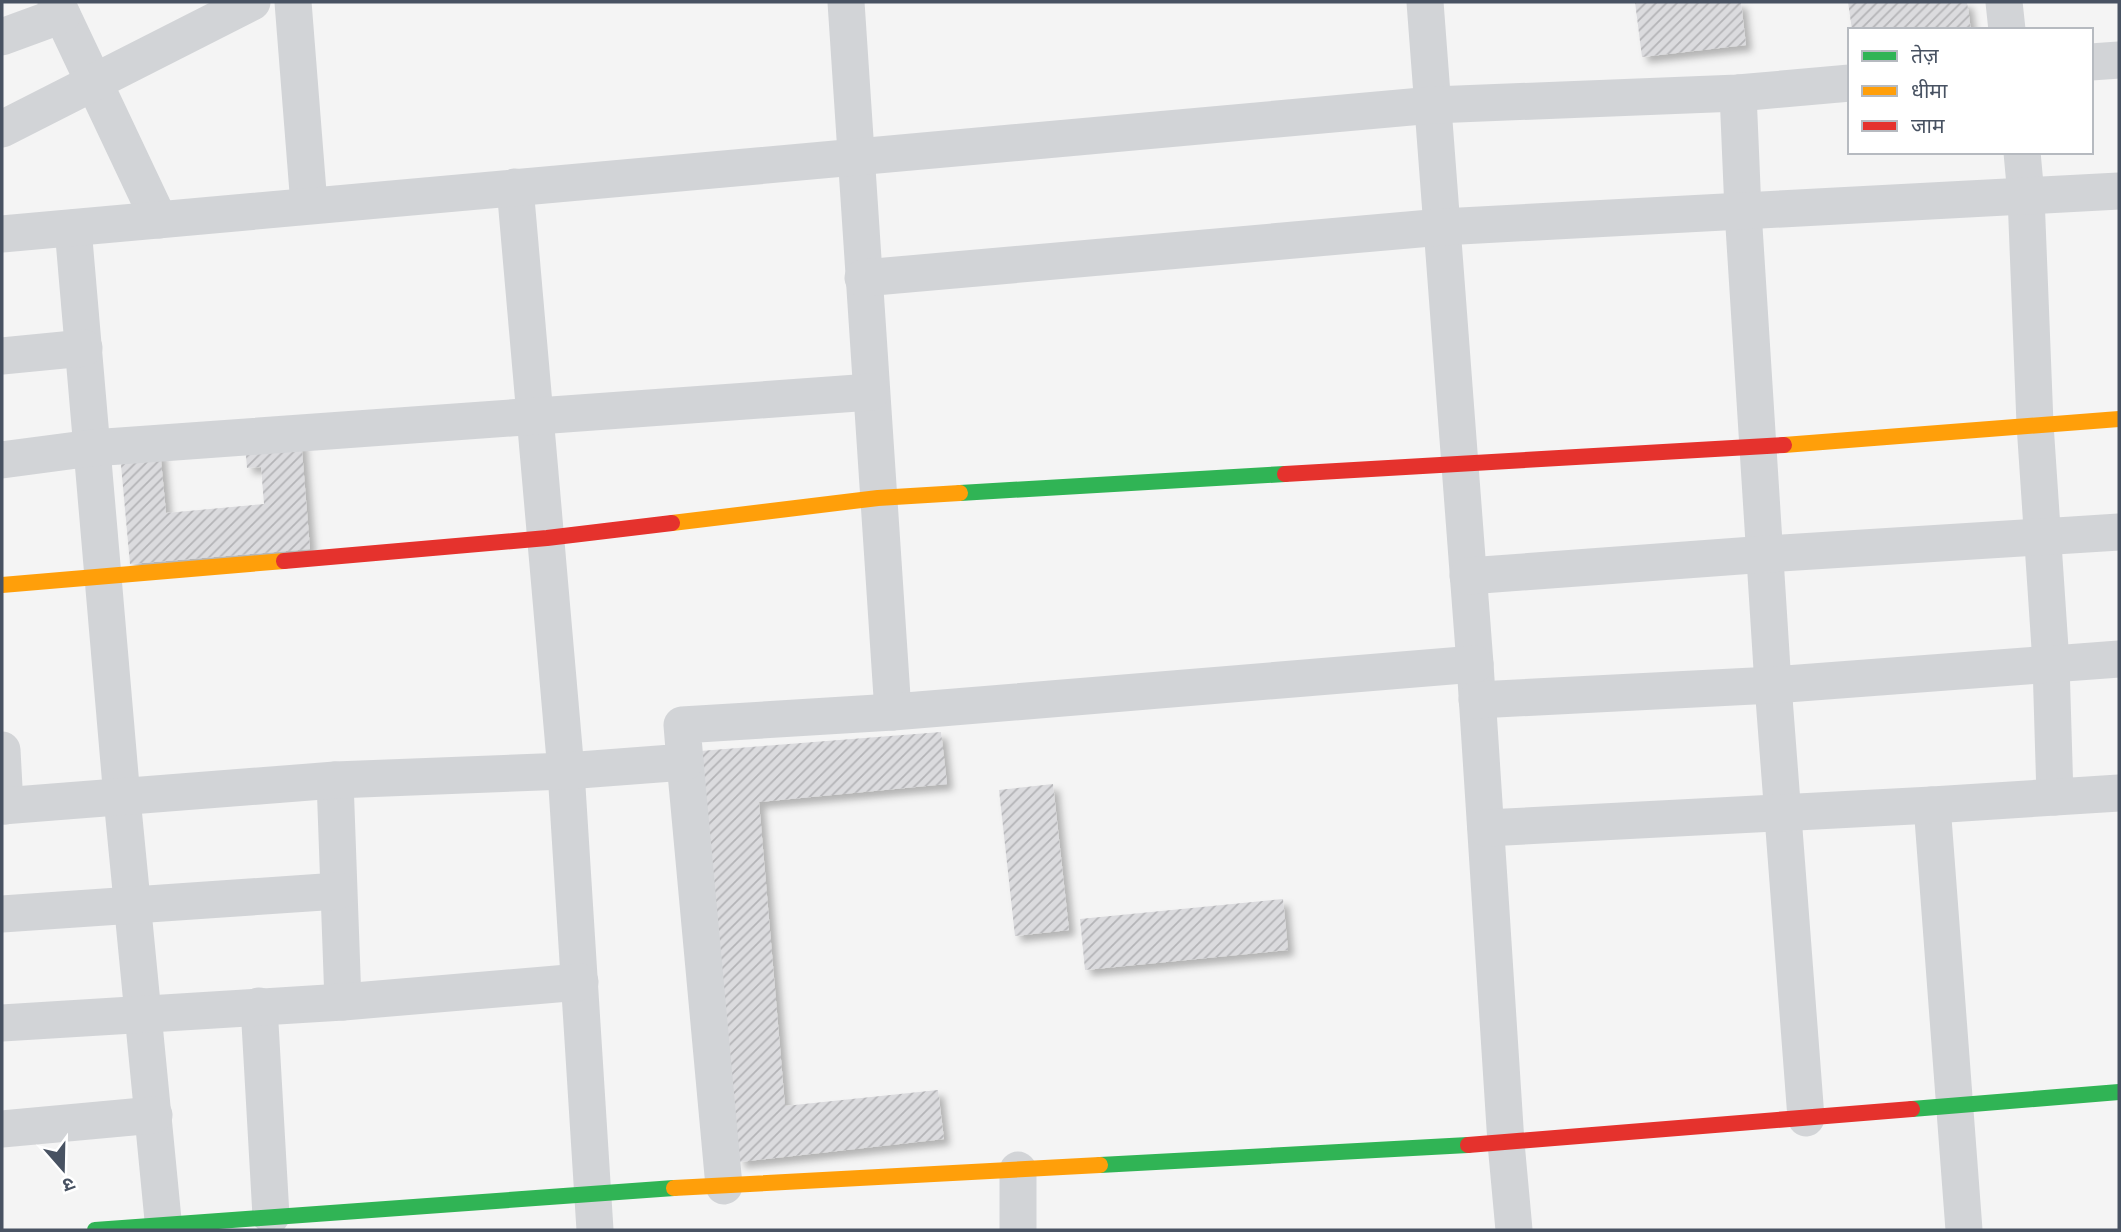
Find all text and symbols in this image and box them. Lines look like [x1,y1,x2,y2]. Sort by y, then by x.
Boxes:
legend [1848,28,2093,154]
text: तेज़ [1911,43,1939,68]
text: धीमा [1911,78,1948,103]
text: जाम [1911,113,1945,138]
north arrow [28,1134,98,1204]
text: उ [59,1172,78,1198]

